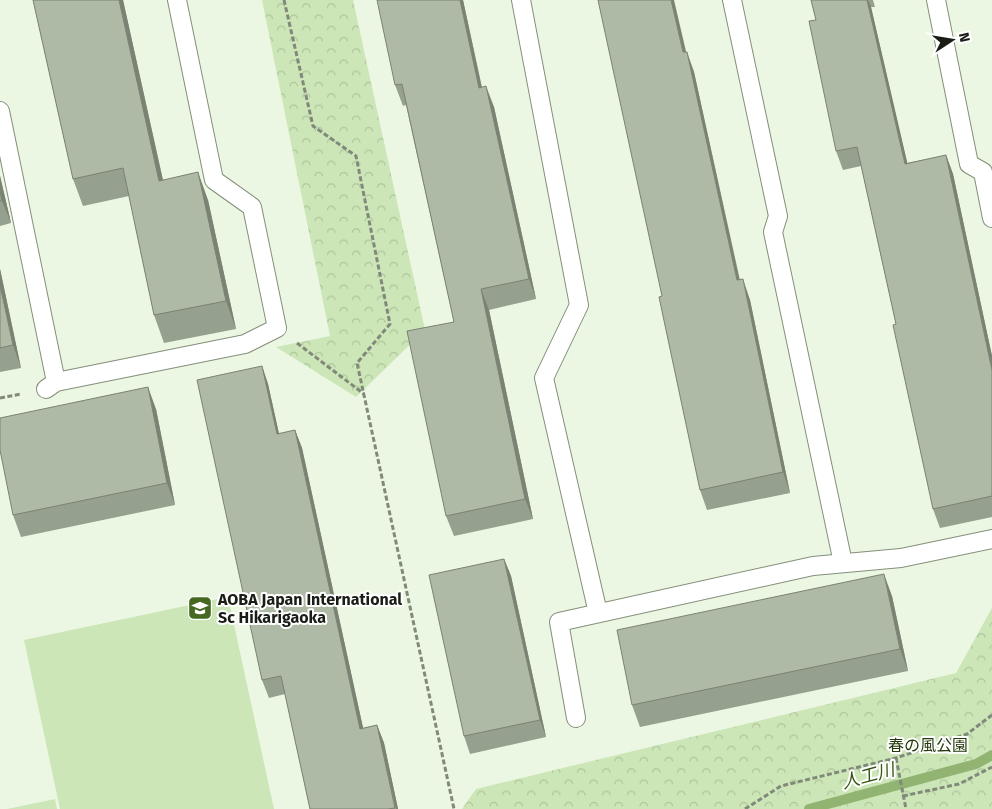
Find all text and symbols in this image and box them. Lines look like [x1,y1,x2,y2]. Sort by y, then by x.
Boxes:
north arrow [927,15,977,65]
text: N [955,31,974,44]
place label: AOBA Japan International Sc Hikarigaoka [217,590,402,627]
school or university icon: AOBA Japan International Sc Hikarigaoka [187,595,213,621]
park label: 春の風公園 [888,736,968,755]
water label: 人工川 [839,758,899,794]

